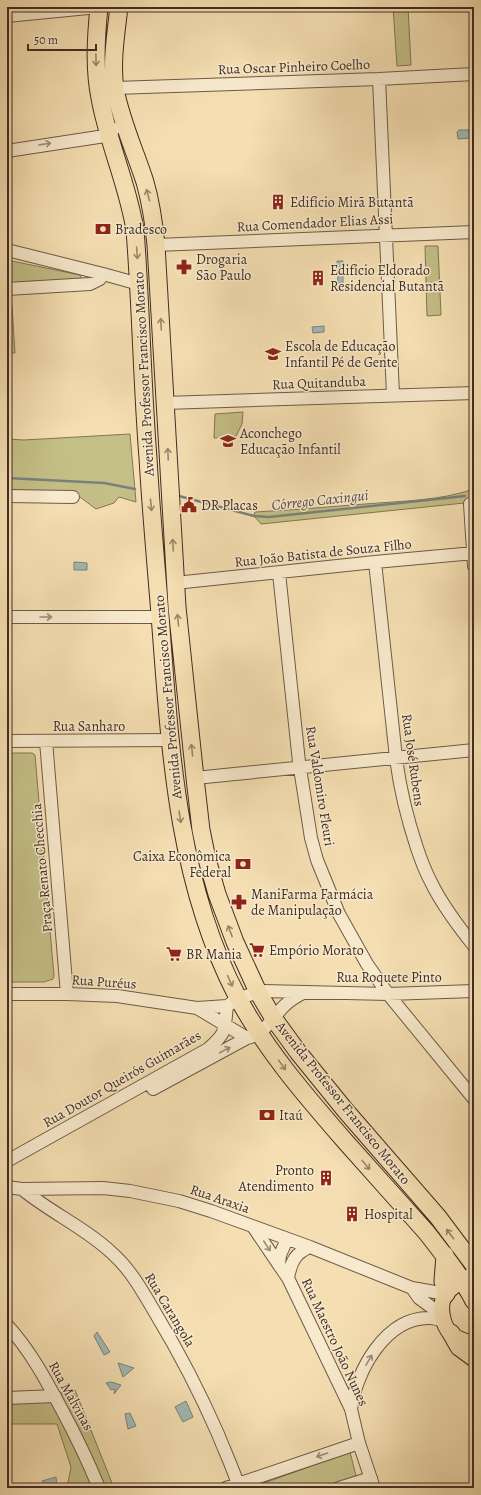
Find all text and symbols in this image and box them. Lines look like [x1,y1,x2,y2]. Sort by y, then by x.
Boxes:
scale bar [28,26,96,52]
text: 50 m [34,32,58,48]
one-way arrow [92,53,100,66]
street label: Rua Oscar Pinheiro Coelho [218,55,370,79]
one-way arrow [38,140,51,148]
one-way arrow [144,188,151,201]
building icon: Edifício Mirã Butantã [269,193,287,211]
place label: Edifício Mirã Butantã [290,193,414,212]
street label: Rua Comendador Elias Assi [236,209,394,237]
bank icon: Bradesco [94,220,112,238]
place label: Bradesco [115,220,167,239]
one-way arrow [133,246,141,259]
place label: Drogaria São Paulo [196,250,251,285]
pharmacy icon: Drogaria São Paulo [175,258,193,276]
place label: Edifício Eldorado Residencial Butantã [330,261,444,296]
building icon: Edifício Eldorado Residencial Butantã [309,269,327,287]
street label: Avenida Professor Francisco Morato [129,271,159,478]
one-way arrow [157,318,164,331]
place label: Escola de Educação Infantil Pé de Gente [285,337,398,372]
school or university icon: Escola de Educação Infantil Pé de Gente [264,345,282,363]
street label: Rua Quitanduba [272,372,367,394]
place label: Aconchego Educação Infantil [239,424,341,459]
school or university icon: Aconchego Educação Infantil [219,432,237,450]
one-way arrow [164,448,171,461]
water label: Córrego Caxingui [270,485,370,515]
public building icon: DR Placas [180,496,198,514]
place label: DR Placas [201,496,258,515]
one-way arrow [148,498,155,511]
street label: Rua João Batista de Souza Filho [234,534,412,572]
one-way arrow [169,539,176,552]
street label: Avenida Professor Francisco Morato [150,594,186,801]
one-way arrow [39,613,52,621]
one-way arrow [175,614,182,627]
street label: Rua José Rubens [397,713,429,807]
street label: Rua Sanharo [53,717,125,736]
street label: Rua Valdomiro Fleuri [301,725,339,847]
one-way arrow [188,743,195,756]
street label: Praça Renato Checchia [27,802,57,933]
one-way arrow [176,810,184,823]
place label: Caixa Econômica Federal [133,847,232,882]
bank icon: Caixa Econômica Federal [234,855,252,873]
place label: ManiFarma Farmácia de Manipulação [251,885,374,920]
pharmacy icon: ManiFarma Farmácia de Manipulação [230,893,248,911]
one-way arrow [226,925,234,937]
supermarket icon: Empório Morato [248,941,266,959]
place label: Empório Morato [269,941,364,960]
supermarket icon: BR Mania [165,945,183,963]
place label: BR Mania [186,945,243,964]
street label: Rua Roquete Pinto [336,968,442,987]
street label: Rua Puréus [71,970,137,994]
one-way arrow [227,974,234,986]
street label: Avenida Professor Francisco Morato [271,1017,415,1188]
street label: Rua Doutor Queirós Guimarães [39,1026,205,1132]
one-way arrow [219,1046,231,1053]
one-way arrow [278,1059,287,1070]
bank icon: Itaú [258,1106,276,1124]
place label: Itaú [279,1106,303,1125]
one-way arrow [361,1159,370,1169]
place label: Pronto Atendimento [238,1161,314,1196]
building icon: Pronto Atendimento [317,1169,335,1187]
street label: Rua Araxia [188,1180,253,1218]
building icon: Hospital [343,1205,361,1223]
place label: Hospital [364,1205,413,1224]
one-way arrow [446,1228,455,1239]
one-way arrow [263,1240,271,1251]
street label: Rua Carangola [140,1269,200,1351]
street label: Rua Maestro João Nunes [297,1275,373,1409]
one-way arrow [365,1354,373,1366]
street label: Rua Malvinas [44,1358,98,1434]
one-way arrow [316,1452,328,1460]

